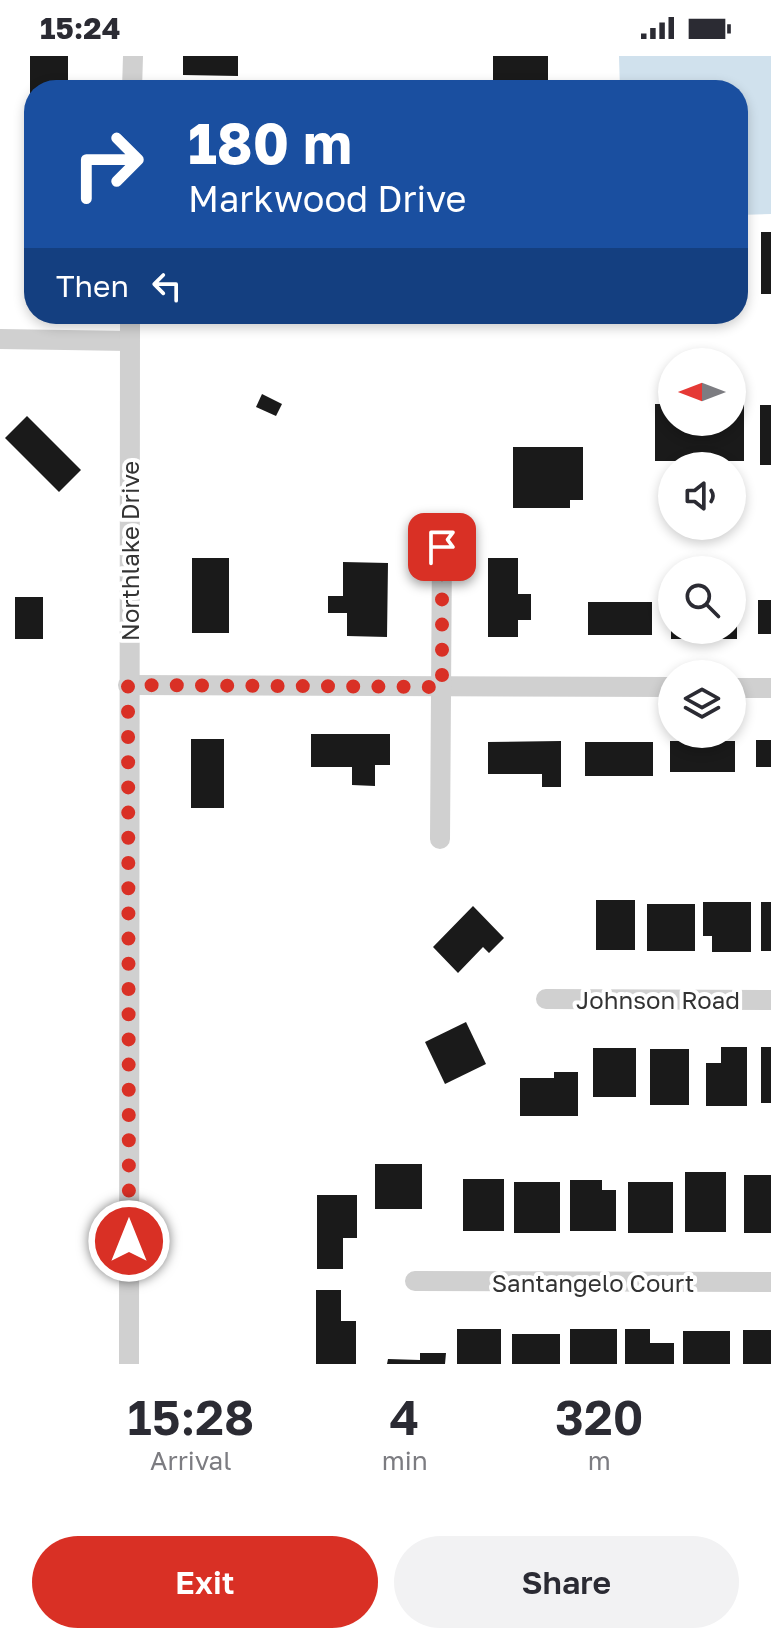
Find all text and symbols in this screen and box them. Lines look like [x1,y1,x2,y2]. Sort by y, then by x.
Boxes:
text: 15:24 [40,10,120,46]
text: 180 m [188,109,352,176]
icon: right [56,112,160,216]
text: Markwood Drive [188,177,466,220]
icon: left [145,264,189,308]
text: Then [56,268,129,304]
north arrow [658,348,746,436]
map controls [658,348,746,748]
button: sound [658,452,746,540]
street label: Northlake Drive [115,461,144,641]
pin [408,513,476,581]
icon: arrive [420,525,464,569]
button: search [658,556,746,644]
button: layers [658,660,746,748]
street label: Johnson Road [576,985,740,1014]
position arrow [87,1199,171,1283]
street label: Santangelo Court [492,1268,694,1297]
text: 15:28 [127,1388,254,1446]
text: 4 [390,1388,420,1446]
text: 320 [555,1388,644,1446]
text: Arrival [150,1445,232,1476]
text: min [382,1445,428,1476]
text: m [588,1445,611,1476]
button: Exit [32,1536,378,1628]
button: Share [394,1536,739,1628]

